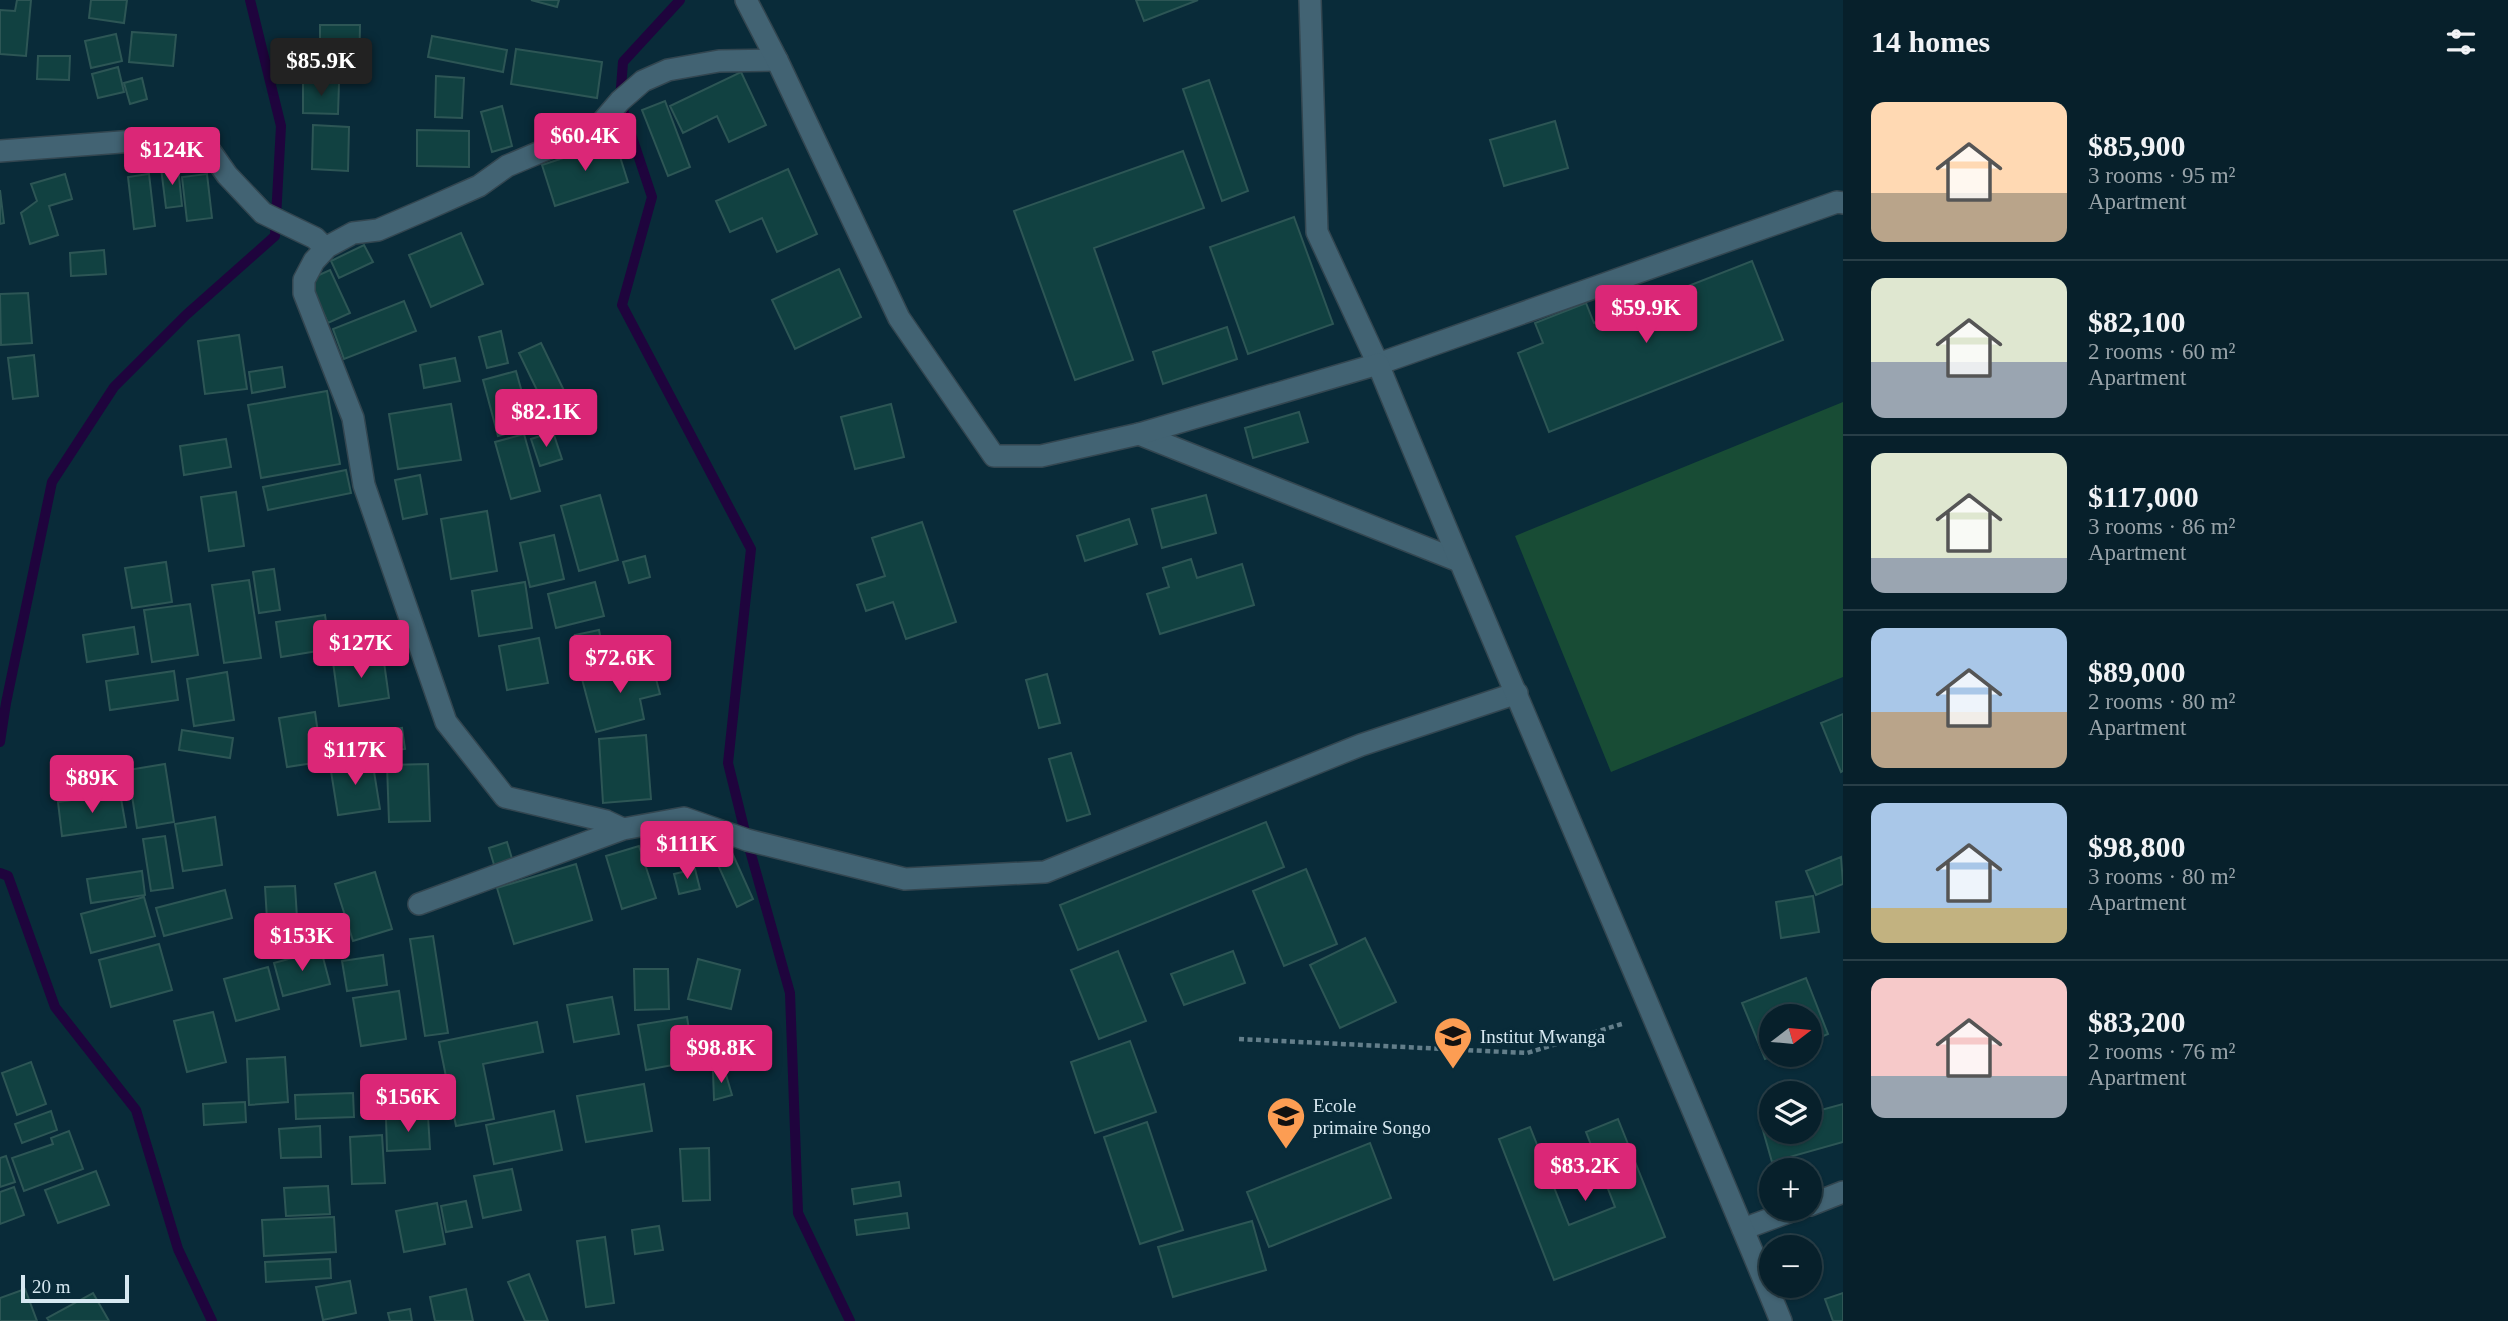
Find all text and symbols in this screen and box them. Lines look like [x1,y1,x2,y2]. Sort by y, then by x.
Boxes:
icon: filters [2442,23,2480,61]
text: 14 homes [1871,25,1990,58]
pin: $85.9K [264,38,378,98]
text: $85.9K [286,48,356,73]
pin: $60.4K [528,114,642,173]
text: $60.4K [550,123,620,148]
pin: $124K [123,128,221,187]
text: $85,900 [2088,129,2186,162]
icon: home [1927,130,2011,214]
text: $124K [140,137,204,162]
text: 3 rooms · 95 m² [2088,163,2235,188]
text: Apartment [2088,189,2186,214]
pin: $59.9K [1589,286,1703,345]
text: $59.9K [1611,295,1681,320]
text: $82,100 [2088,305,2186,338]
icon: home [1927,306,2011,390]
text: 2 rooms · 60 m² [2088,339,2235,364]
text: Apartment [2088,365,2186,390]
pin: $82.1K [489,390,603,449]
text: $82.1K [511,399,581,424]
text: $117,000 [2088,480,2199,513]
icon: home [1927,481,2011,565]
text: 3 rooms · 86 m² [2088,514,2235,539]
text: Apartment [2088,540,2186,565]
pin: $127K [312,620,410,680]
text: $127K [329,630,393,655]
pin: $72.6K [563,636,677,695]
text: $72.6K [585,645,655,670]
text: $89,000 [2088,655,2186,688]
icon: home [1927,656,2011,740]
text: 2 rooms · 80 m² [2088,689,2235,714]
text: Apartment [2088,715,2186,740]
pin: $117K [306,728,404,787]
text: $117K [324,737,386,762]
pin: $89K [51,756,133,815]
text: $89K [66,765,118,790]
pin: $111K [638,822,736,881]
text: $98,800 [2088,830,2186,863]
text: $111K [656,831,718,856]
icon: home [1927,831,2011,915]
text: 3 rooms · 80 m² [2088,864,2235,889]
text: Apartment [2088,890,2186,915]
pin: $153K [253,914,351,973]
text: $153K [270,923,334,948]
north arrow [1759,1004,1822,1068]
map controls [1759,1004,1822,1298]
text: $83,200 [2088,1005,2186,1038]
icon: home [1927,1006,2011,1090]
school or university icon: Institut Mwanga [1432,1015,1474,1070]
pin: $98.8K [664,1026,778,1085]
place label: Institut Mwanga [1480,1026,1606,1047]
text: $98.8K [686,1035,756,1060]
text: 2 rooms · 76 m² [2088,1039,2235,1064]
text: Apartment [2088,1065,2186,1090]
pin: $156K [359,1074,457,1134]
button: layers [1759,1081,1822,1144]
text: $156K [376,1084,440,1109]
school or university icon: Ecole primaire Songo [1265,1095,1307,1150]
place label: Ecole primaire Songo [1313,1095,1431,1138]
pin: $83.2K [1528,1144,1642,1203]
text: $83.2K [1550,1153,1620,1178]
button: + [1759,1158,1822,1221]
button: − [1759,1235,1822,1298]
scale bar [21,1272,130,1304]
text: 20 m [32,1276,71,1297]

